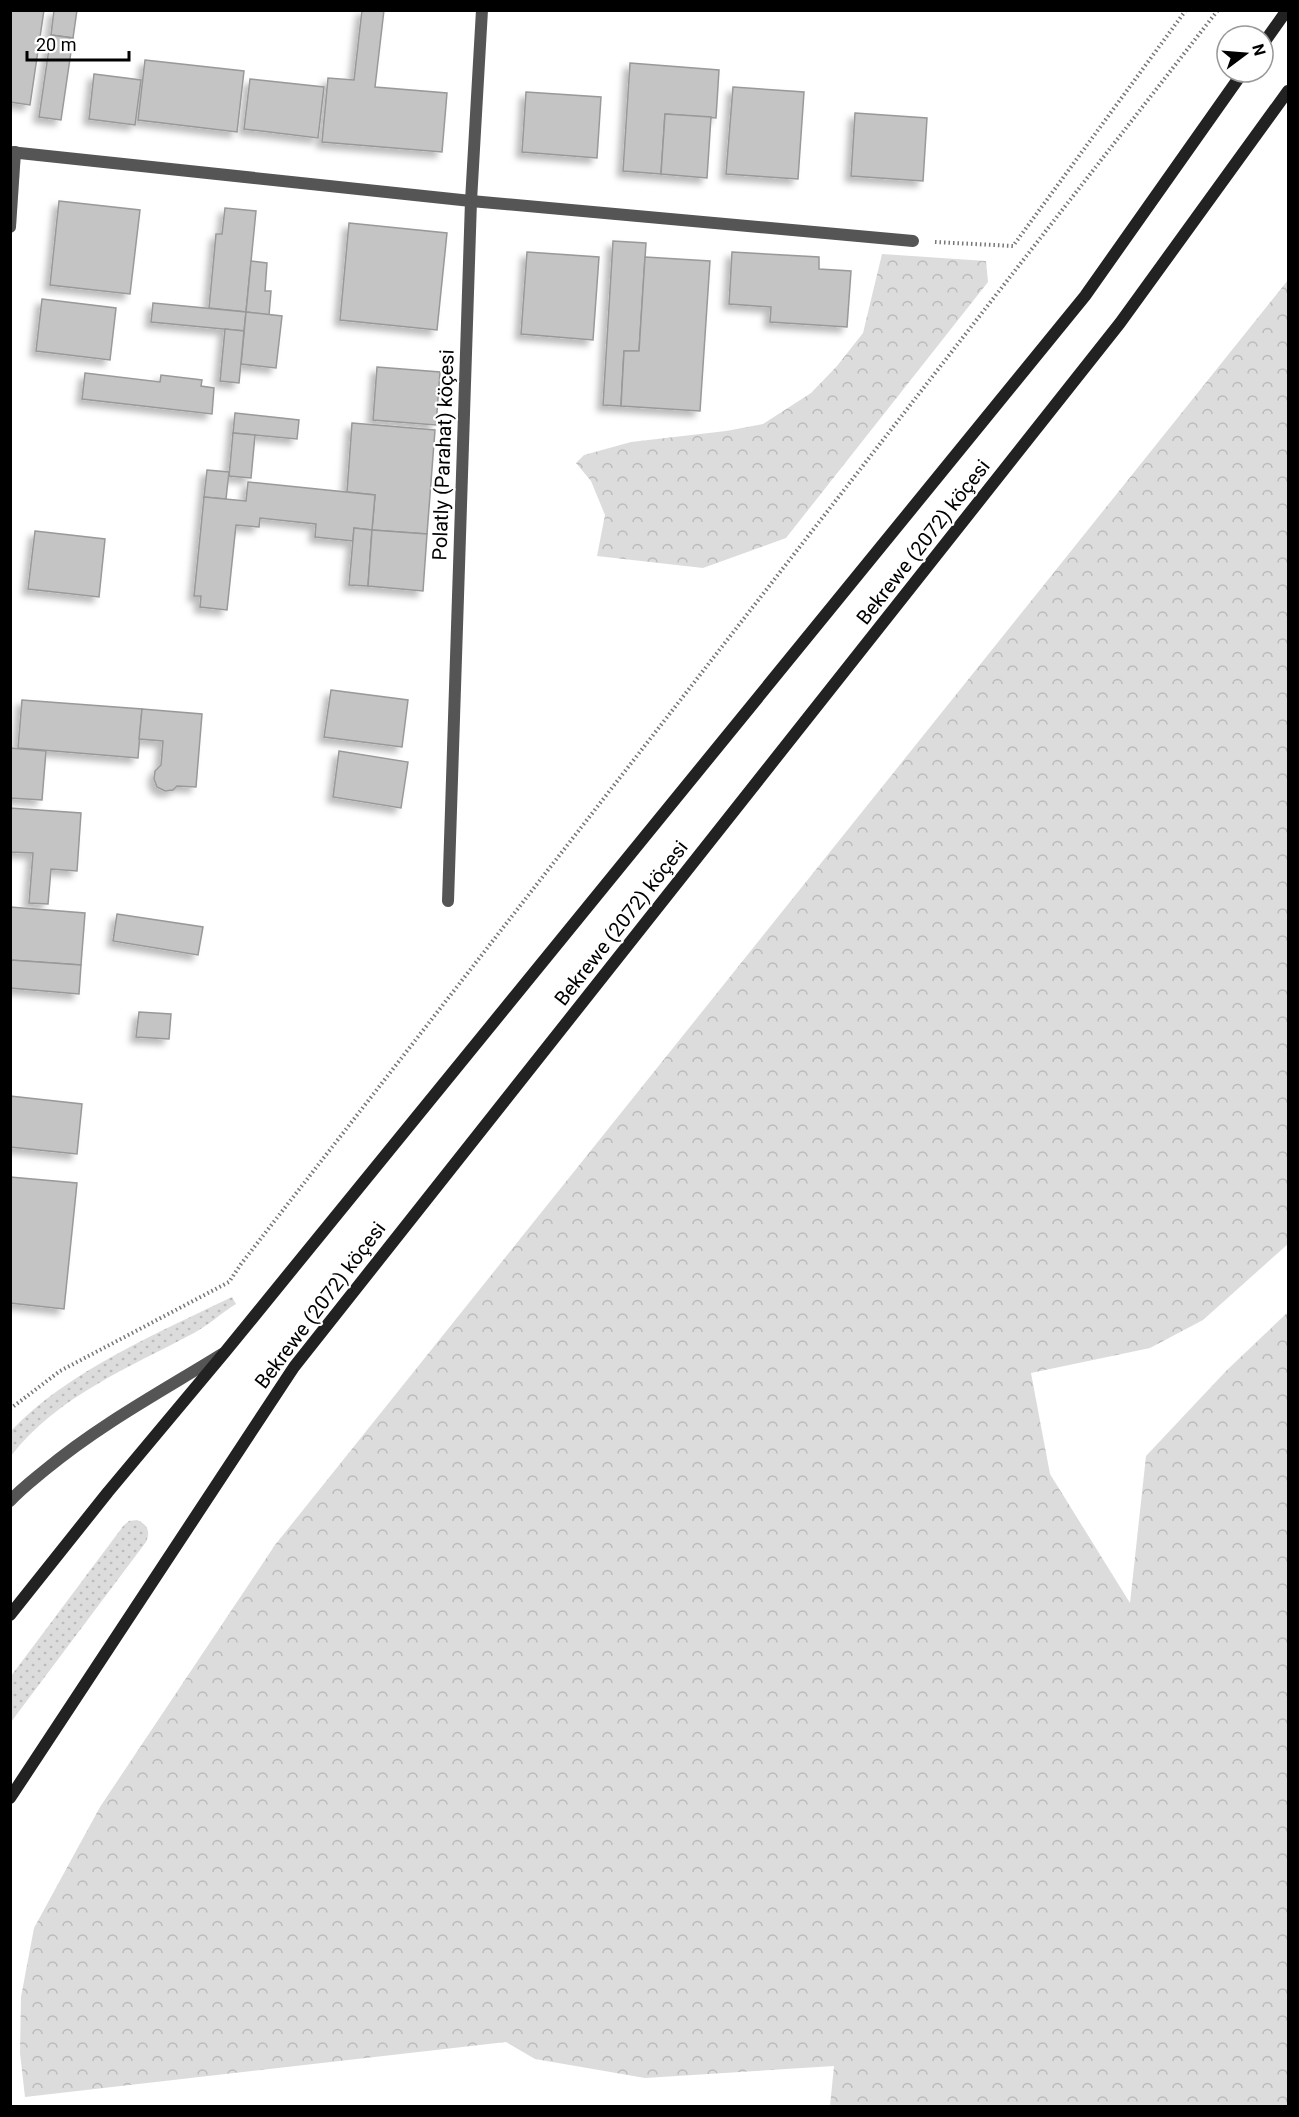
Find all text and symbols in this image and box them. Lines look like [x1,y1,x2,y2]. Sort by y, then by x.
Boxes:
scale bar [27,24,129,62]
north arrow [1215,24,1275,84]
text: 20 m [36,34,76,55]
text: N [1248,42,1270,58]
street label: Polatly (Parahat) köçesi [427,349,459,561]
street label: Bekrewe (2072) köçesi [851,455,995,629]
street label: Bekrewe (2072) köçesi [549,836,693,1010]
street label: Bekrewe (2072) köçesi [249,1217,391,1393]

